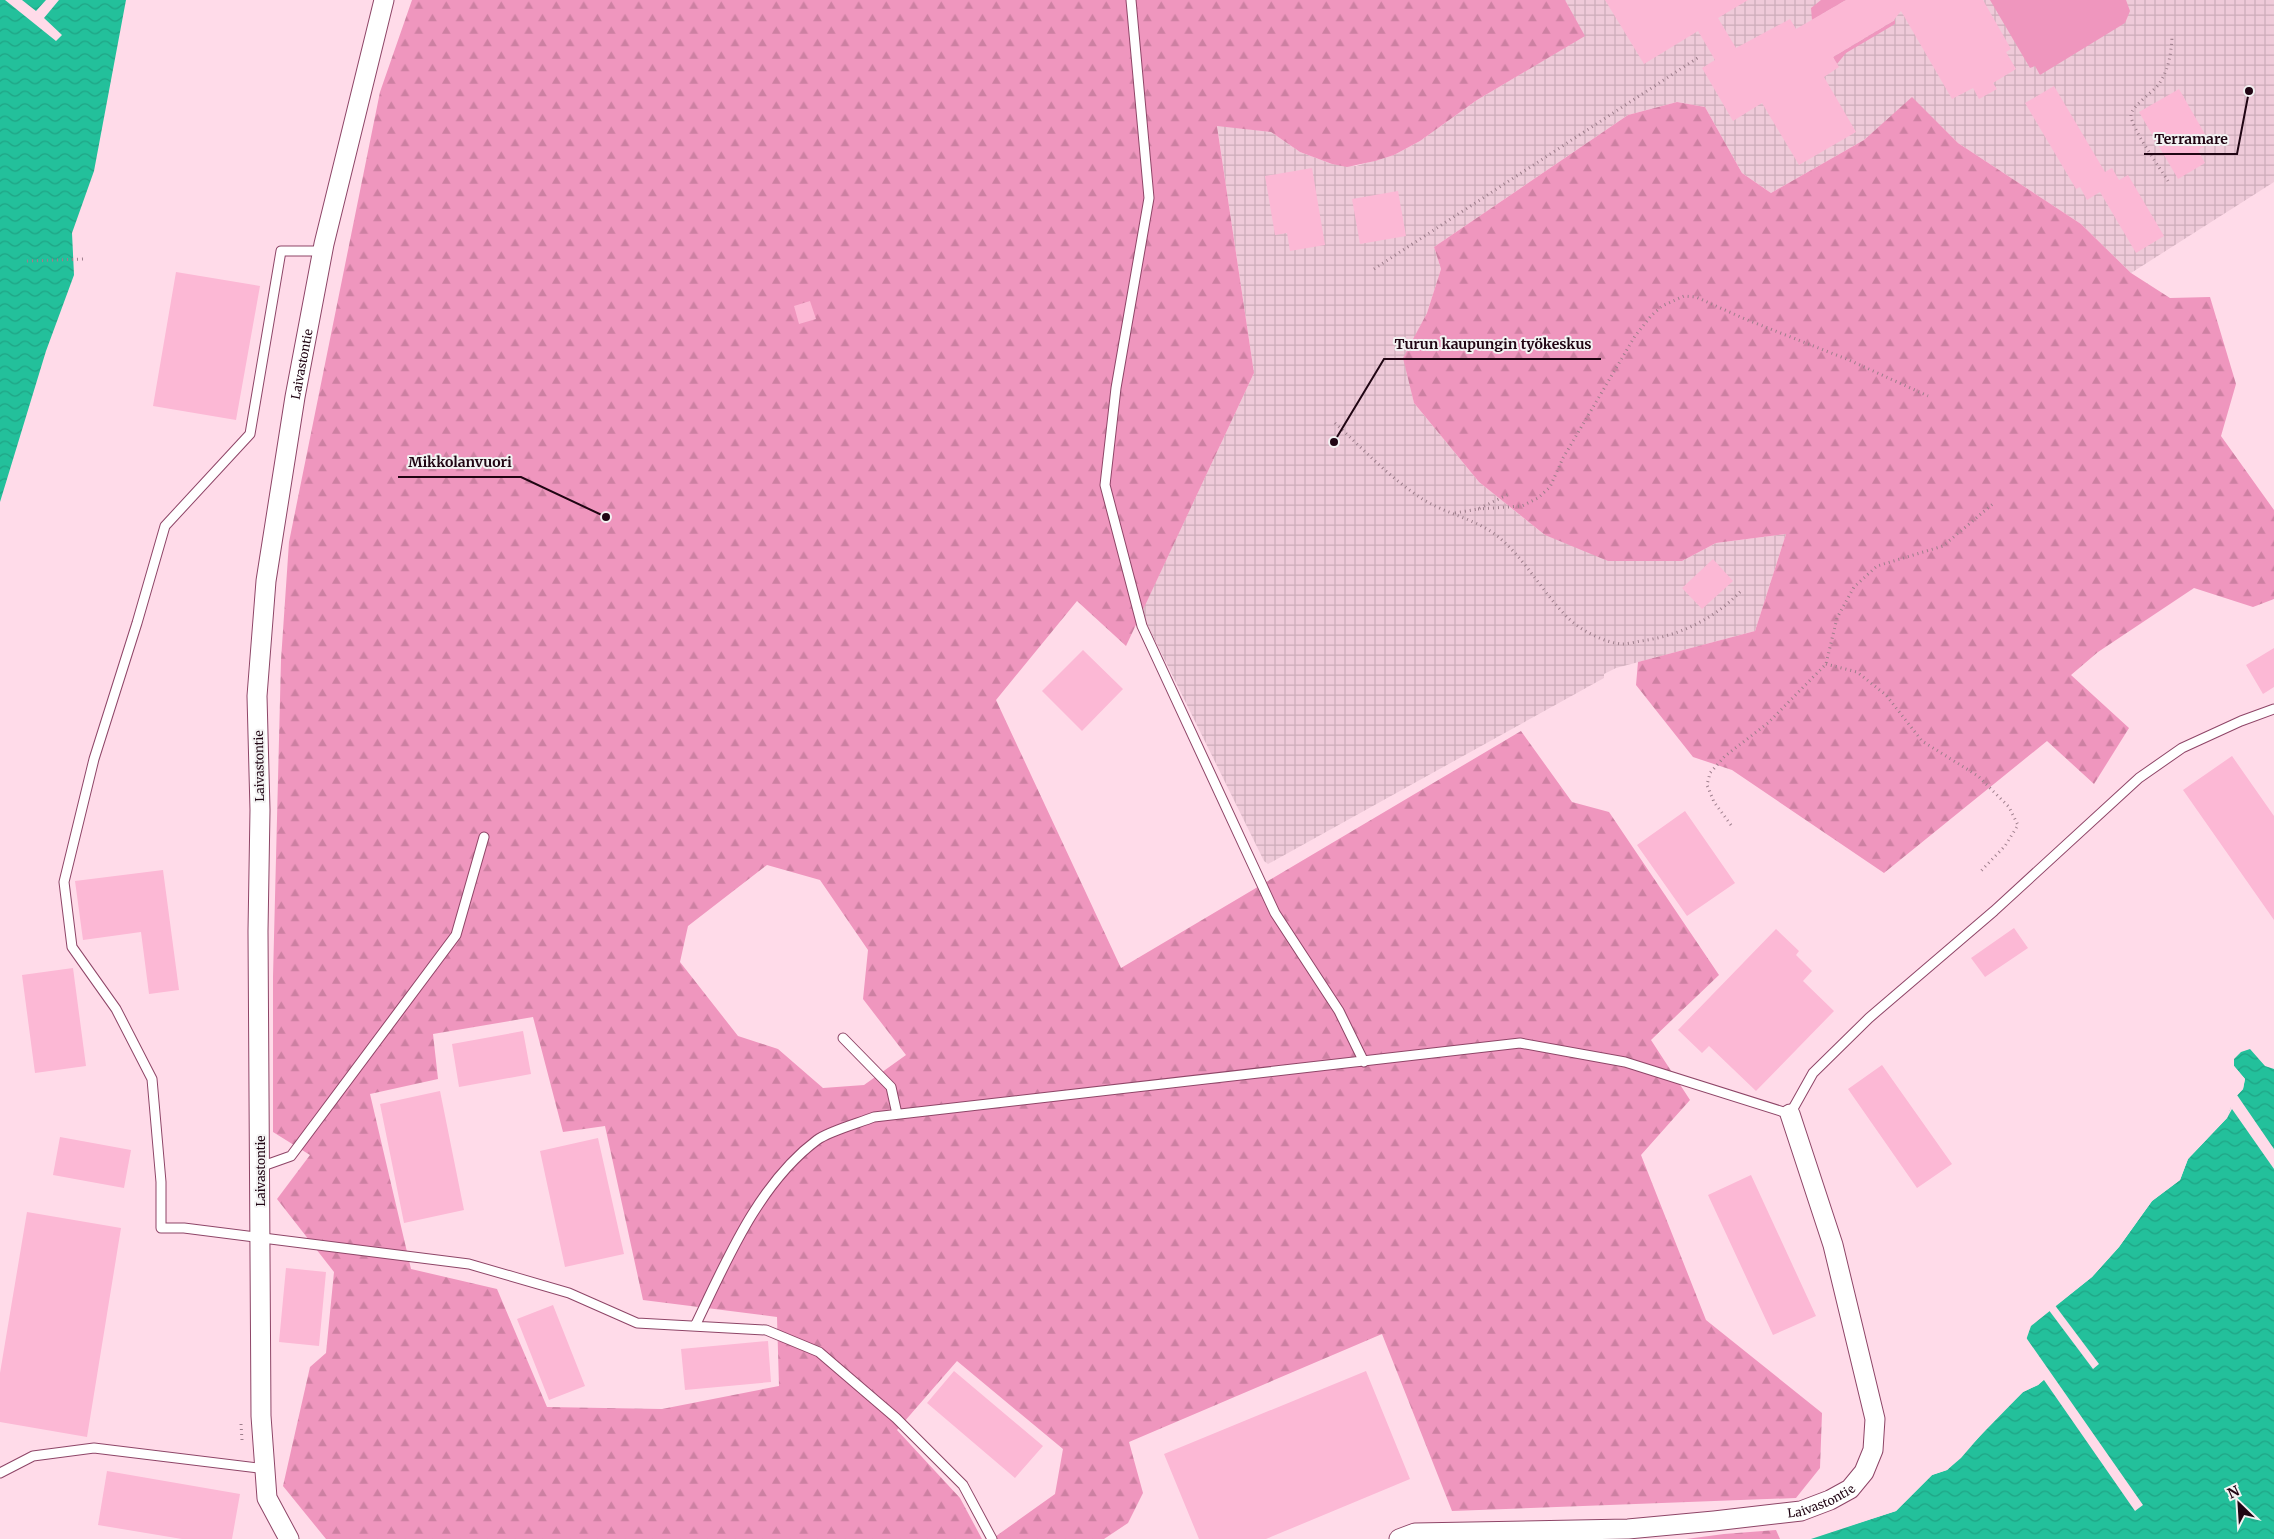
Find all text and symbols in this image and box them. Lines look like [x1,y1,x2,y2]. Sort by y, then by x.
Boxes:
callout: Terramare [2144,125,2237,154]
text: Terramare [2154,130,2228,148]
street label: Laivastontie [287,328,315,400]
callout: Turun kaupungin työkeskus [1384,330,1601,359]
text: Turun kaupungin työkeskus [1394,335,1592,353]
callout: Mikkolanvuori [398,448,521,477]
text: Mikkolanvuori [408,453,512,471]
street label: Laivastontie [251,730,267,802]
street label: Laivastontie [253,1135,268,1207]
north arrow [2214,1479,2264,1529]
street label: Laivastontie [1787,1481,1858,1520]
text: N [2225,1482,2242,1503]

